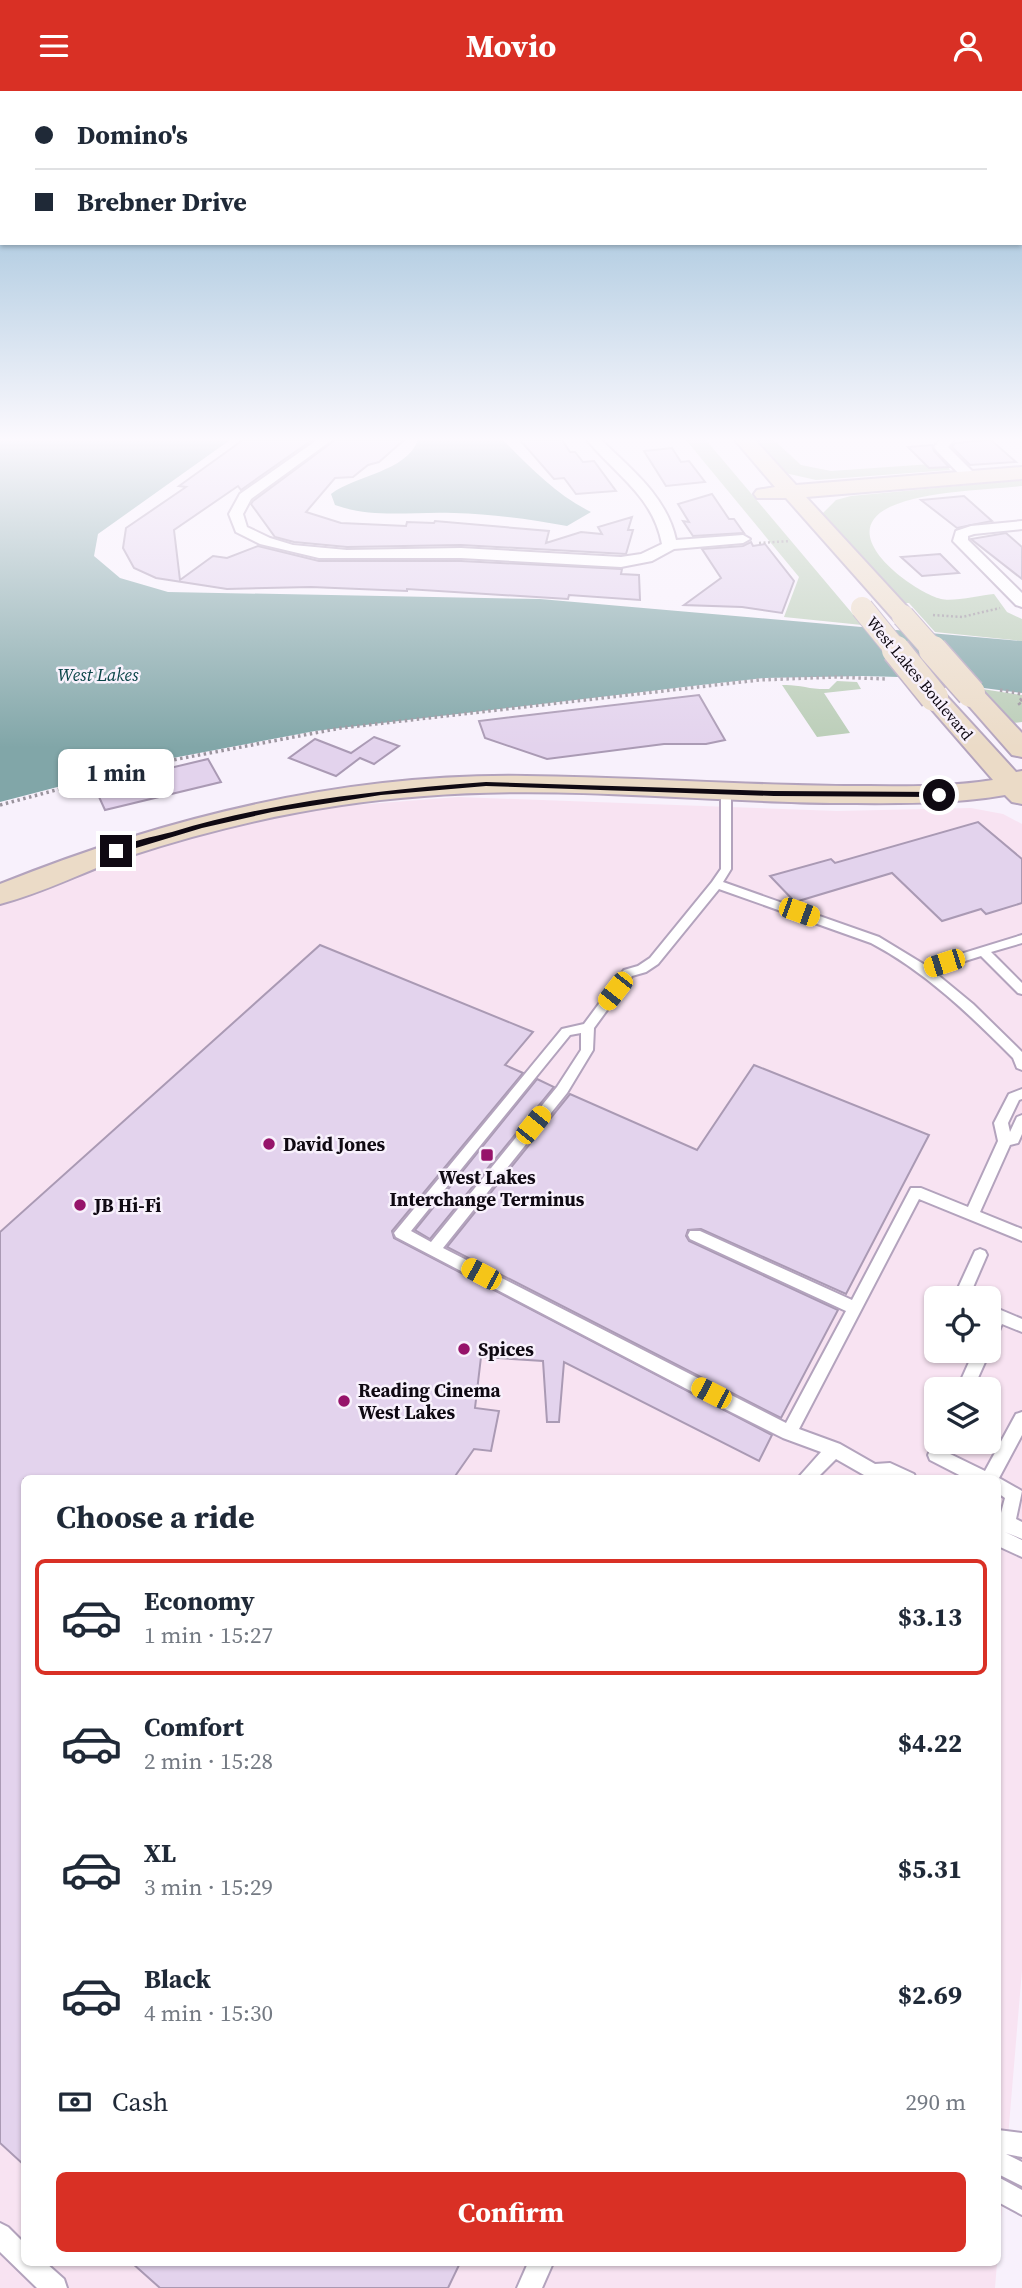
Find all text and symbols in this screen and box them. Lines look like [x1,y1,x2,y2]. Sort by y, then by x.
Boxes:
text: Movio [466,24,556,68]
icon: menu [35,27,73,65]
icon: person [949,27,987,65]
text: Domino's [77,117,188,153]
text: Brebner Drive [77,184,247,220]
street label: West Lakes Boulevard [862,611,978,745]
water label: West Lakes [58,662,139,687]
callout: 1 min [58,749,174,799]
text: 1 min [86,757,146,789]
route start [923,779,955,811]
route end [100,835,132,867]
car [776,895,823,929]
car [921,947,968,979]
car [594,968,637,1014]
car [512,1102,555,1148]
place label: David Jones [283,1131,386,1157]
marker: David Jones [261,1136,277,1152]
marker: West Lakes Interchange Terminus [479,1147,495,1163]
place label: West Lakes Interchange Terminus [389,1164,585,1212]
place label: JB Hi-Fi [93,1192,161,1218]
marker: JB Hi-Fi [72,1197,88,1213]
car [458,1255,505,1293]
map controls [924,1286,1001,1454]
button: locate [924,1286,1001,1363]
place label: Spices [478,1336,534,1362]
marker: Spices [456,1341,472,1357]
car [688,1374,735,1412]
place label: Reading Cinema West Lakes [358,1377,501,1425]
button: layers [924,1377,1001,1454]
marker: Reading Cinema West Lakes [336,1393,352,1409]
text: Choose a ride [56,1495,255,1539]
text: Economy [144,1583,255,1619]
icon: car [60,1586,123,1649]
text: $3.13 [898,1599,962,1635]
text: 1 min · 15:27 [144,1619,273,1651]
text: Comfort [144,1709,244,1745]
icon: car [60,1712,123,1775]
text: $4.22 [898,1725,962,1761]
text: 2 min · 15:28 [144,1745,273,1777]
text: XL [144,1835,176,1871]
icon: car [60,1838,123,1901]
text: $5.31 [898,1851,962,1887]
text: 3 min · 15:29 [144,1871,273,1903]
text: Black [144,1961,211,1997]
icon: car [60,1964,123,2027]
text: $2.69 [898,1977,962,2013]
text: 4 min · 15:30 [144,1997,273,2029]
icon: cash [56,2083,94,2121]
text: Cash [112,2084,168,2120]
text: 290 m [905,2086,966,2118]
button: Confirm [56,2172,966,2252]

